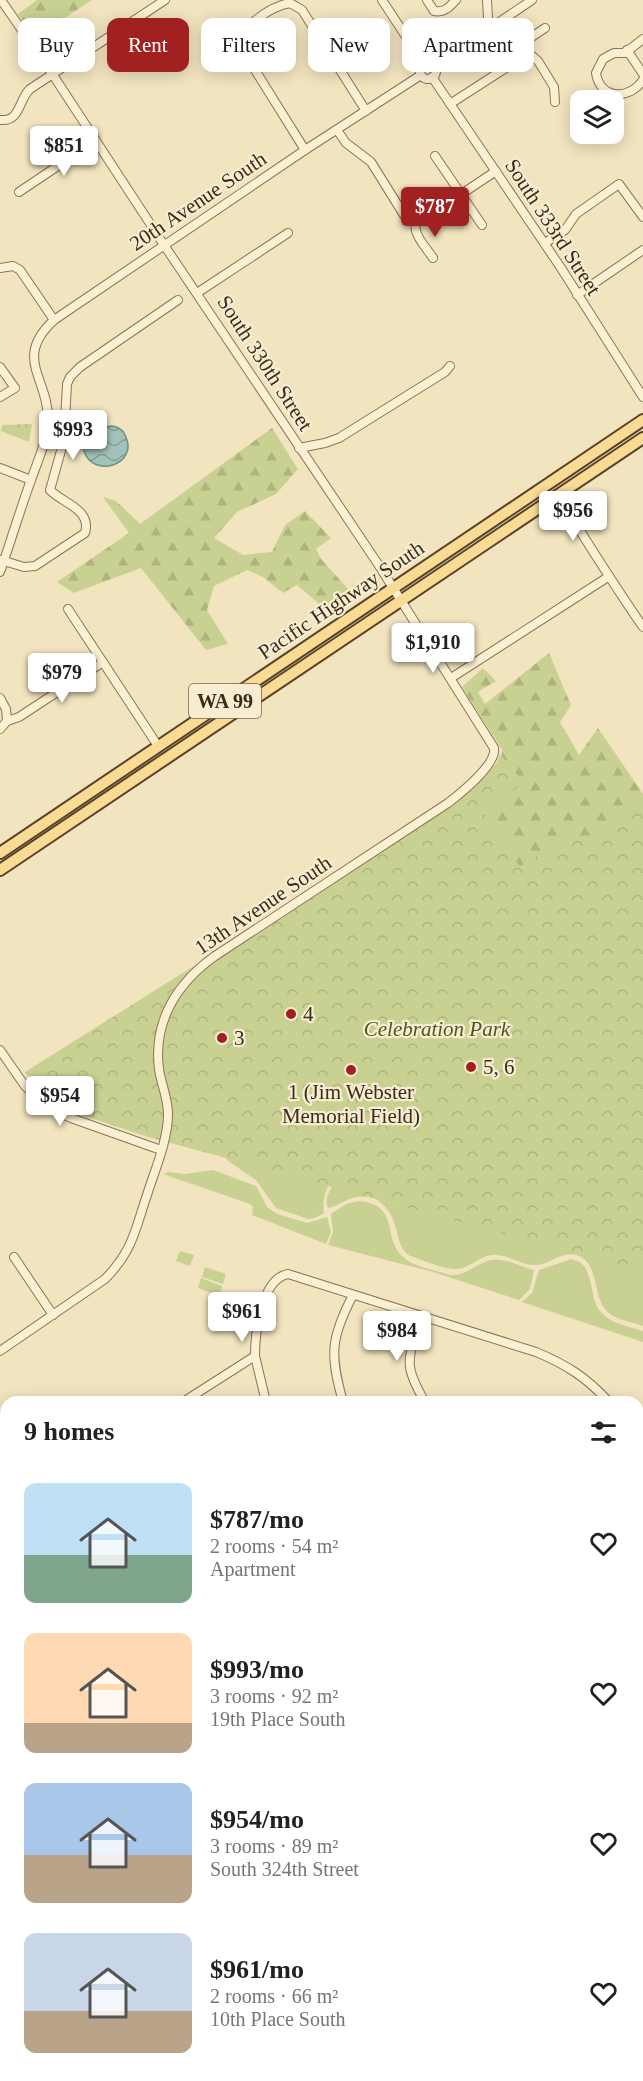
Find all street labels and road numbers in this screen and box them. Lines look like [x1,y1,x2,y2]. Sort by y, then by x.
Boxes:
street label: 20th Avenue South [125,146,271,256]
street label: South 333rd Street [500,154,606,300]
street label: South 330th Street [212,291,318,435]
street label: Pacific Highway South [254,535,429,664]
road number: WA 99 [189,684,261,718]
street label: 13th Avenue South [190,850,336,960]

